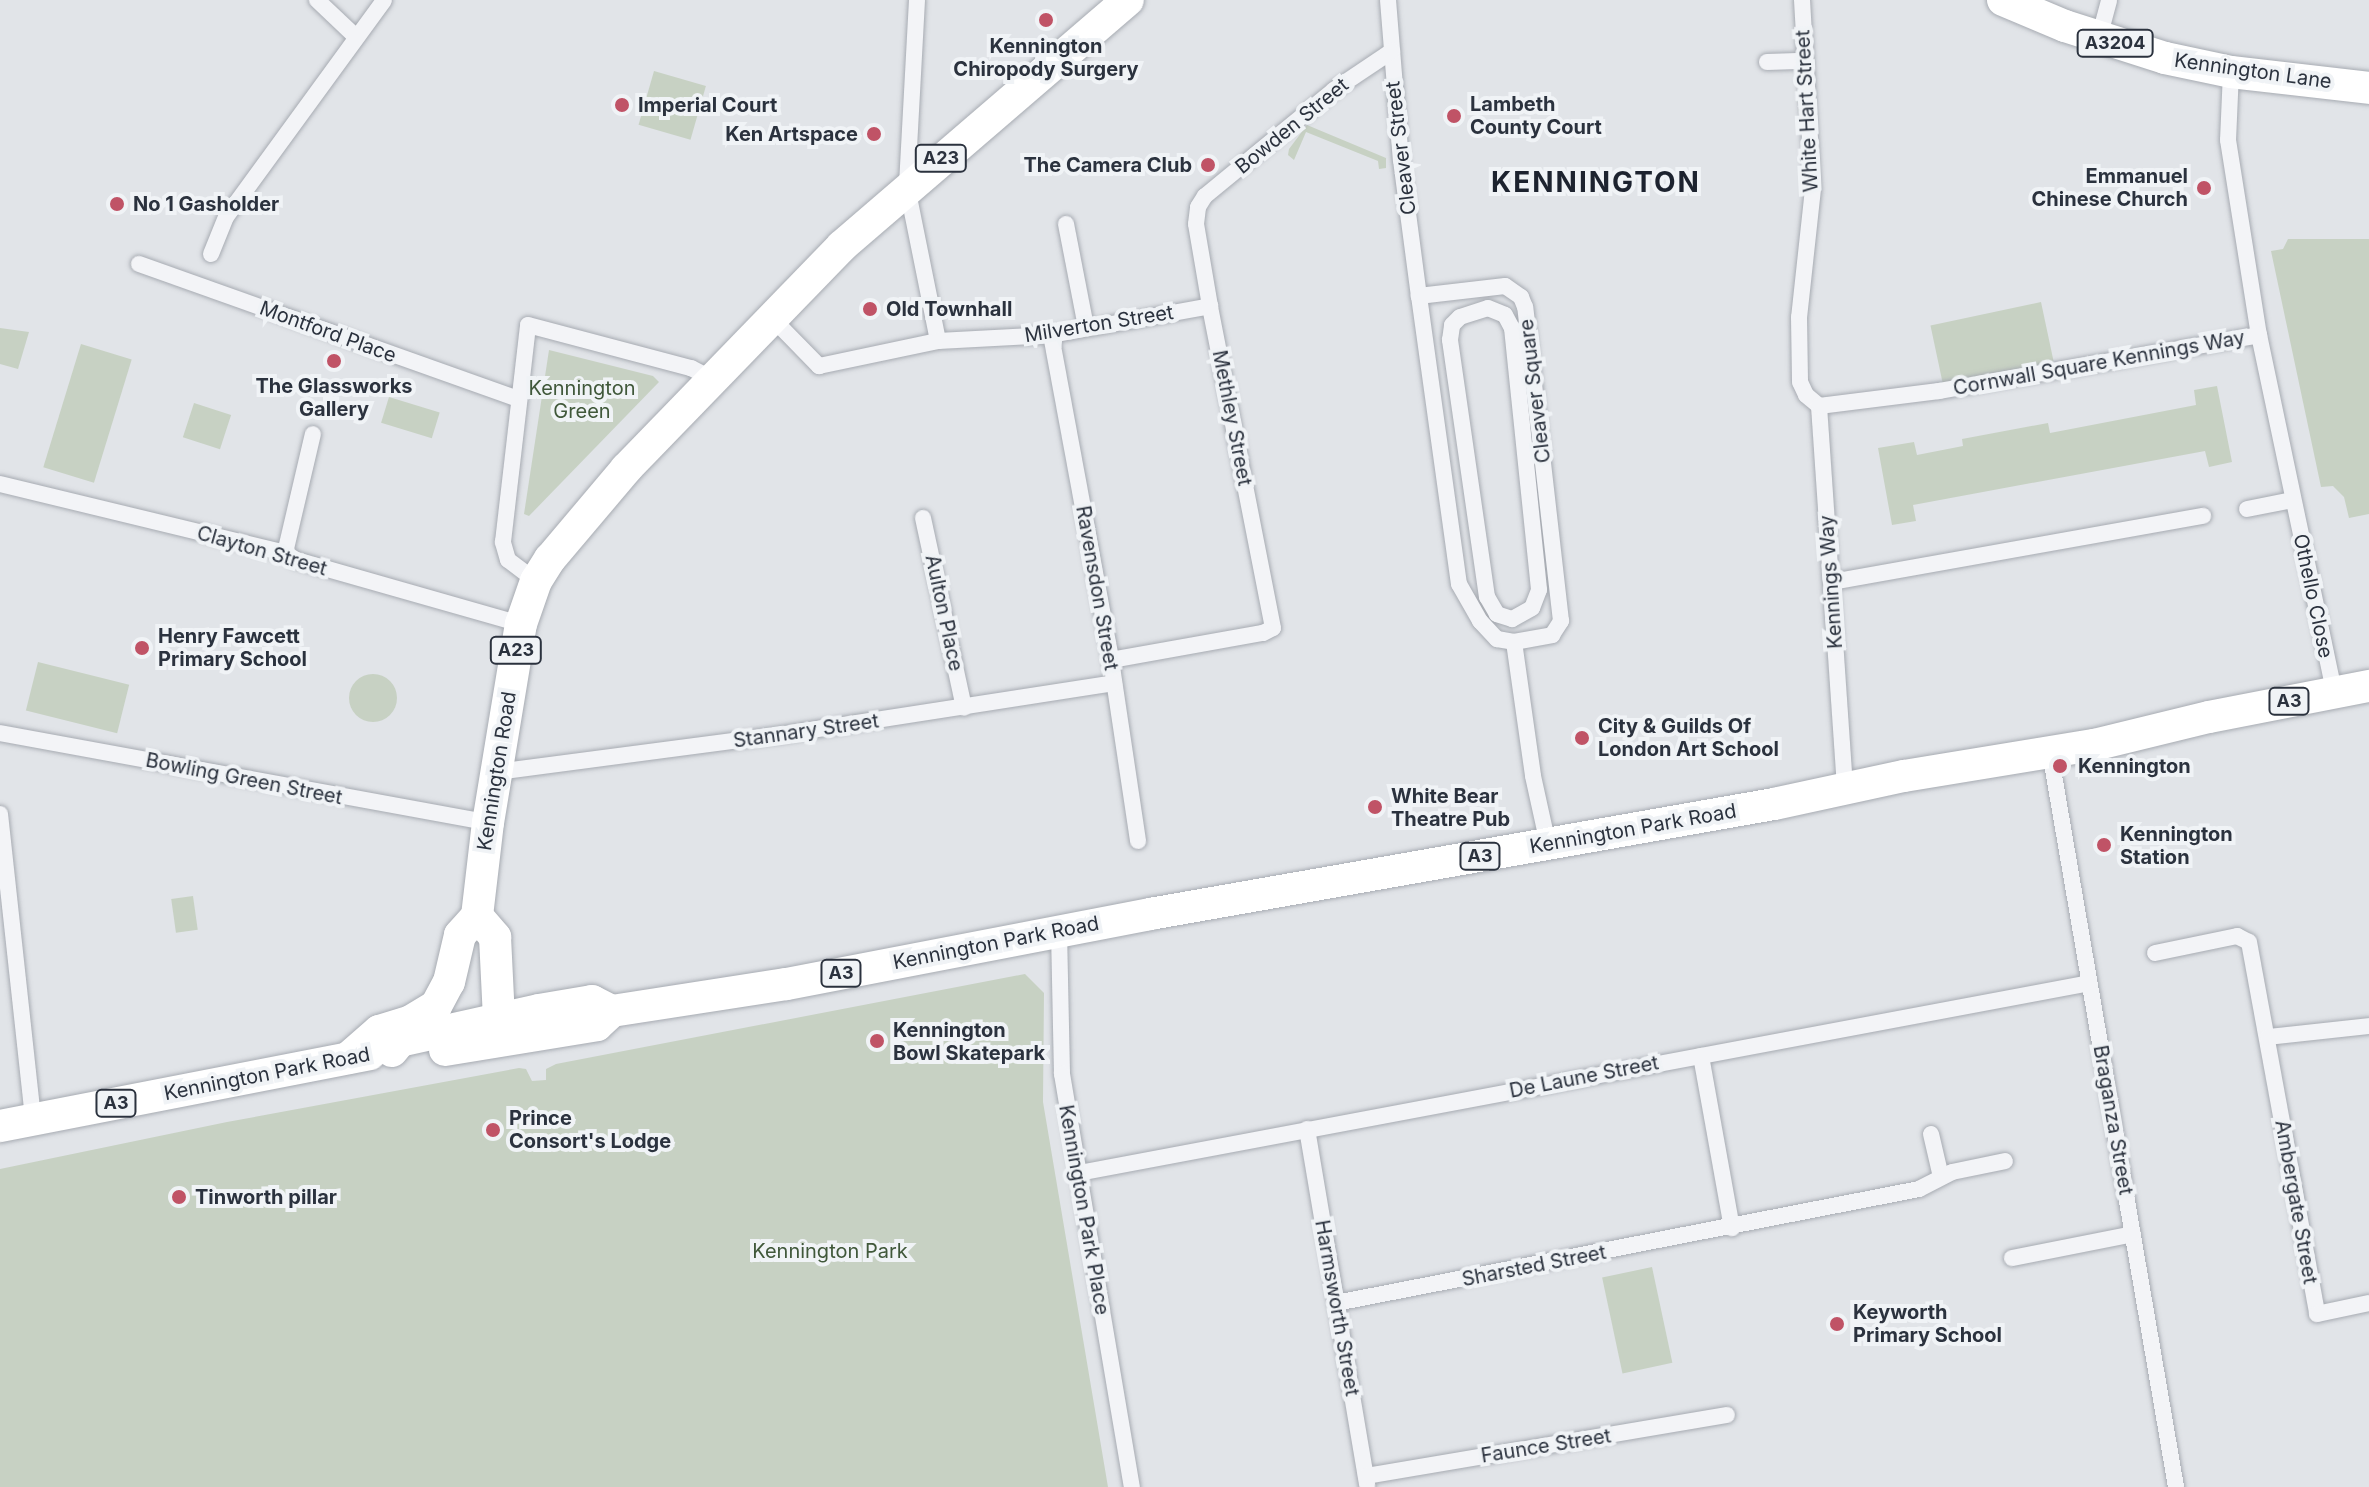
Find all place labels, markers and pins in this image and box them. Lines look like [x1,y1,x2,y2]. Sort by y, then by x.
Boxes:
marker: Kennington Chiropody Surgery [1035,9,1057,31]
place label: Kennington Chiropody Surgery [953,34,1139,81]
place label: Lambeth County Court [1470,92,1602,139]
place label: Imperial Court [638,93,777,117]
marker: Imperial Court [613,96,631,114]
marker: Lambeth County Court [1445,107,1463,125]
place label: Ken Artspace [725,122,858,146]
marker: Ken Artspace [865,125,883,143]
place label: The Camera Club [1023,153,1192,177]
marker: The Camera Club [1199,156,1217,174]
place label: Emmanuel Chinese Church [2032,164,2188,211]
marker: Emmanuel Chinese Church [2195,179,2213,197]
place label: No 1 Gasholder [133,192,279,216]
marker: No 1 Gasholder [108,195,126,213]
place label: Old Townhall [886,297,1012,321]
marker: Old Townhall [861,300,879,318]
marker: The Glassworks Gallery [325,352,343,370]
place label: The Glassworks Gallery [255,374,413,421]
place label: Henry Fawcett Primary School [158,624,307,671]
marker: Henry Fawcett Primary School [133,639,151,657]
place label: City & Guilds Of London Art School [1598,714,1779,761]
marker: City & Guilds Of London Art School [1573,729,1591,747]
place label: Kennington [2078,754,2191,778]
marker: Kennington [2049,755,2071,777]
place label: White Bear Theatre Pub [1391,784,1510,831]
marker: White Bear Theatre Pub [1366,798,1384,816]
place label: Kennington Station [2120,822,2233,869]
marker: Kennington Station [2095,836,2113,854]
place label: Kennington Bowl Skatepark [893,1018,1045,1065]
marker: Kennington Bowl Skatepark [868,1032,886,1050]
place label: Prince Consort's Lodge [509,1106,671,1153]
marker: Prince Consort's Lodge [484,1121,502,1139]
place label: Tinworth pillar [195,1185,337,1209]
marker: Tinworth pillar [170,1188,188,1206]
place label: Keyworth Primary School [1853,1300,2002,1347]
marker: Keyworth Primary School [1828,1315,1846,1333]

